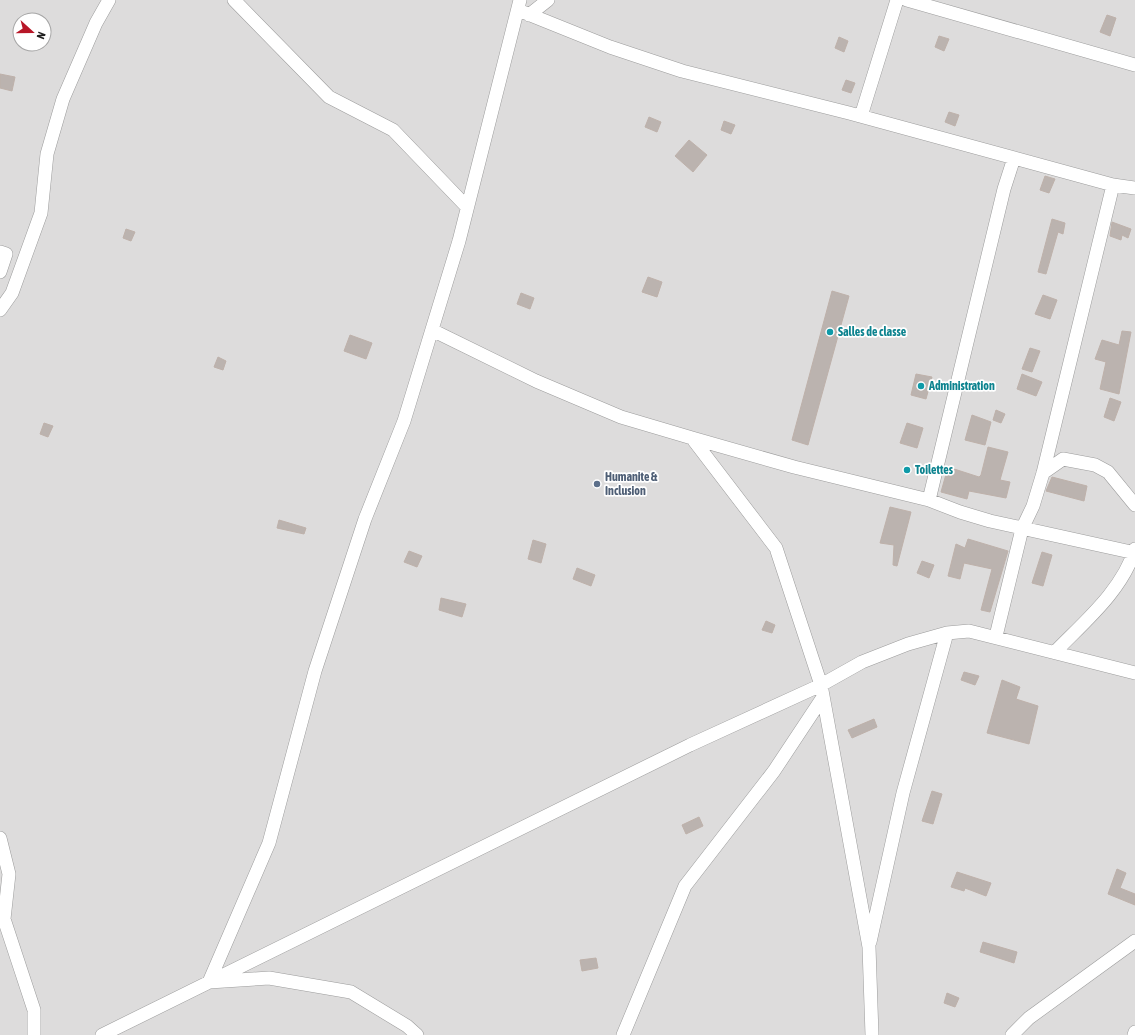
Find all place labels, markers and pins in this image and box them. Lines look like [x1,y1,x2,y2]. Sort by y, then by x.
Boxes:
place label: Salles de classe [838,325,907,339]
marker: Salles de classe [825,327,835,337]
place label: Administration [928,379,995,393]
marker: Administration [916,381,926,391]
place label: Toilettes [915,463,954,477]
marker: Toilettes [902,465,912,475]
place label: Humanite & Inclusion [605,470,658,498]
marker: Humanite & Inclusion [592,479,602,489]

